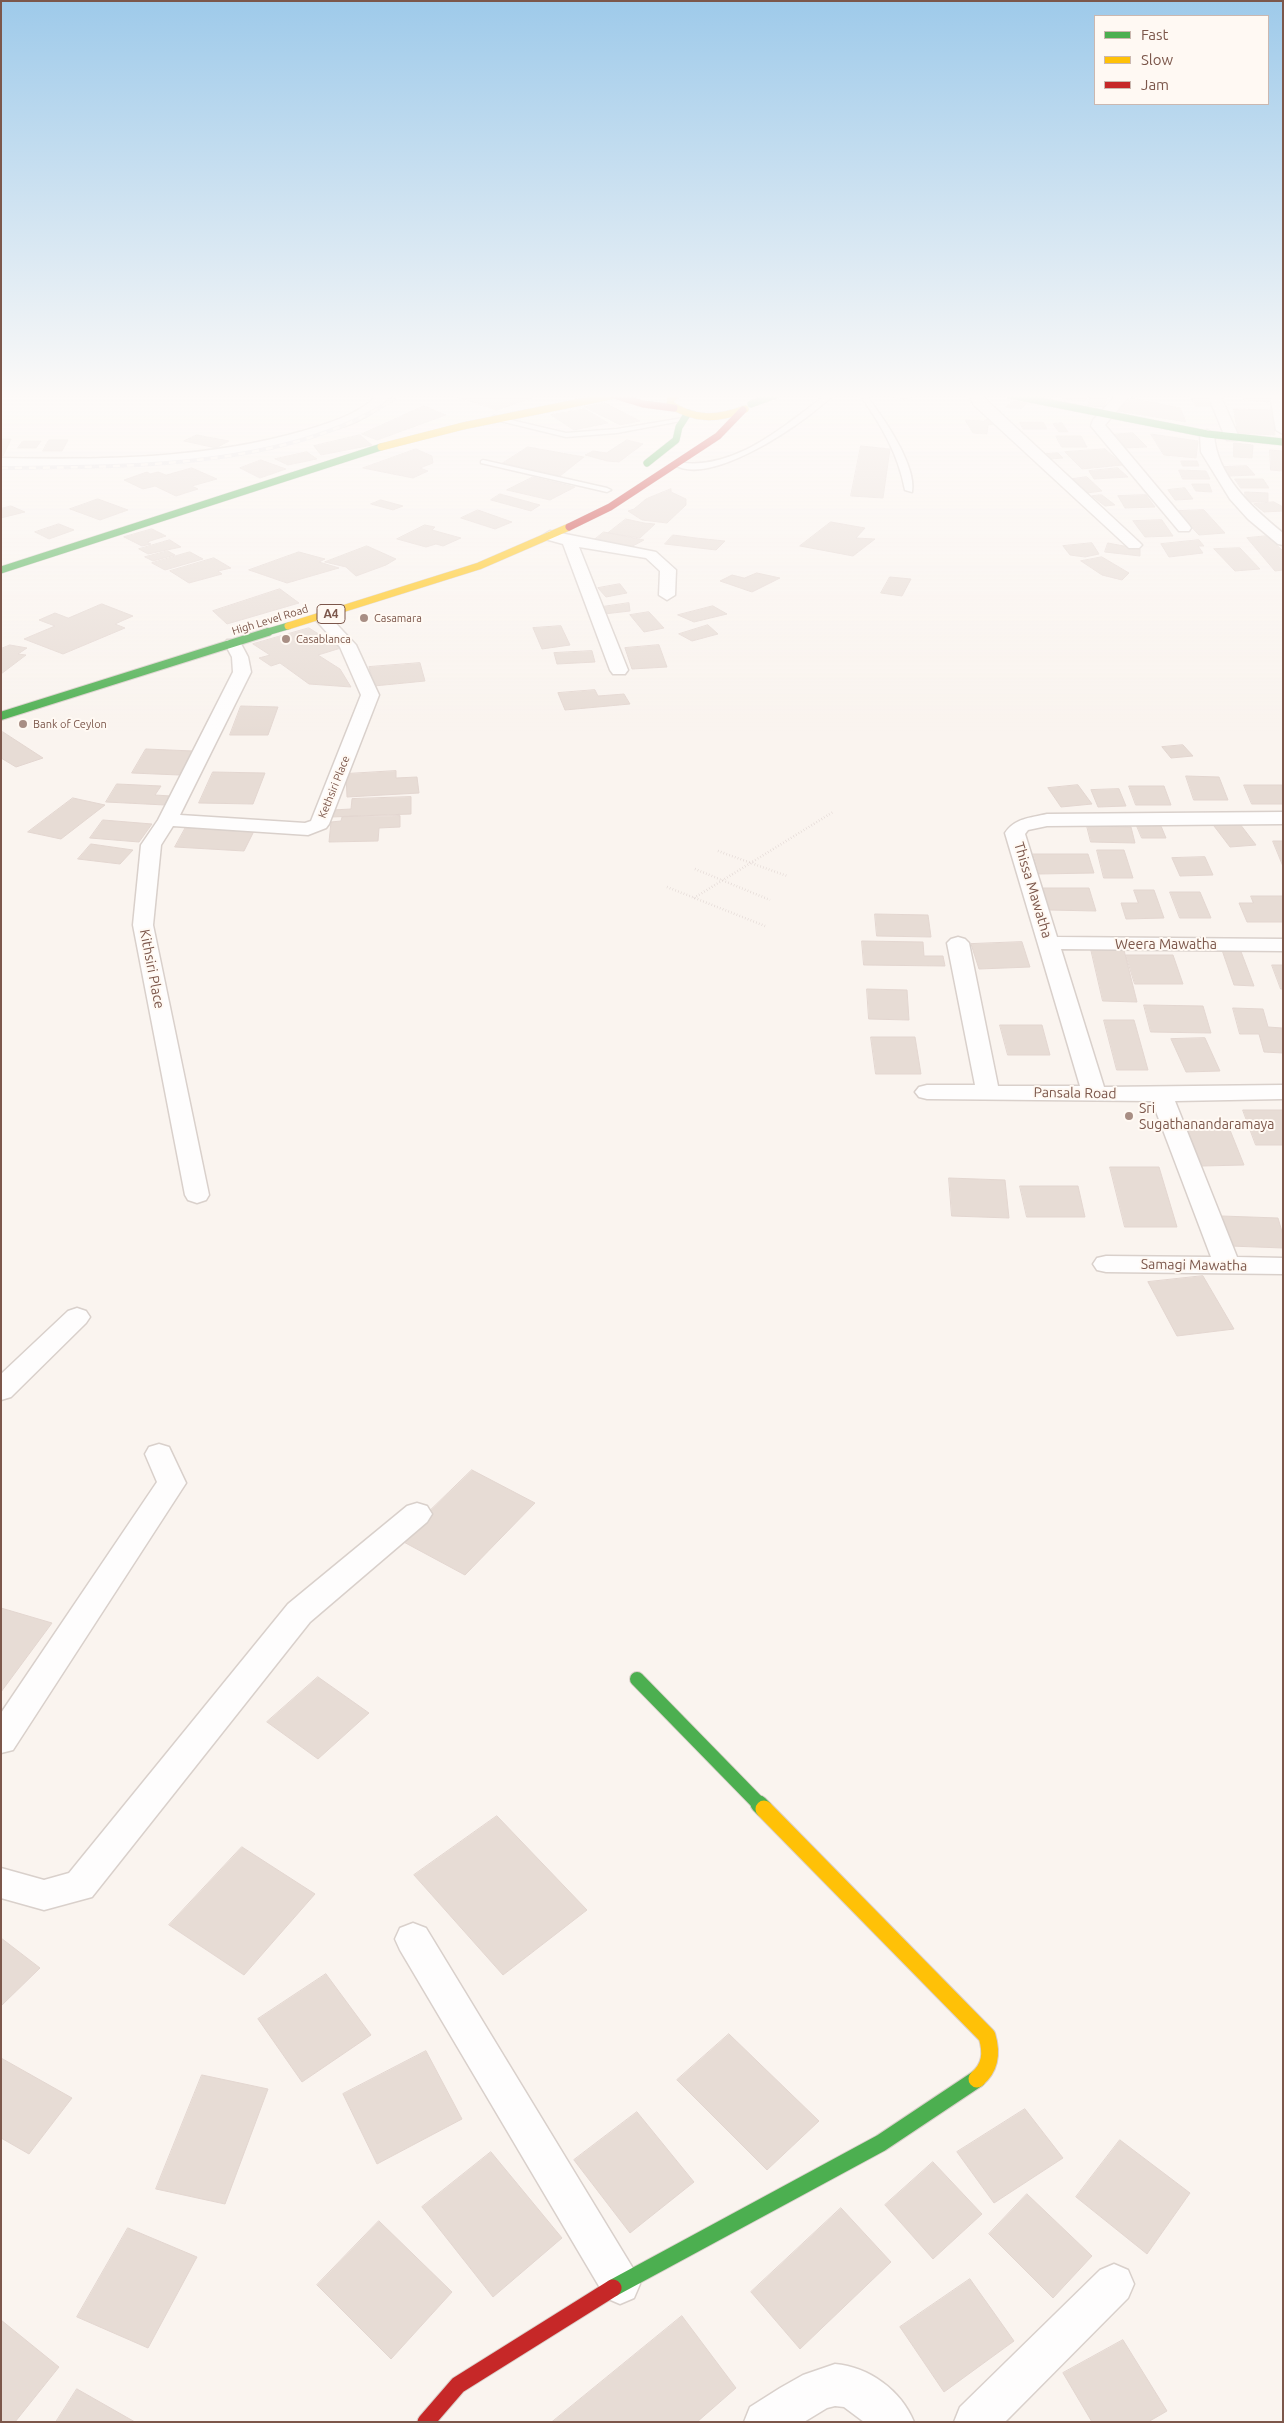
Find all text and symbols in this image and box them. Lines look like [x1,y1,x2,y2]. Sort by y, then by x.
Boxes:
legend [1094,15,1269,105]
text: Fast [1141,26,1168,43]
text: Slow [1141,51,1173,68]
text: Jam [1141,76,1169,93]
street label: High Level Road [230,602,310,638]
road number: A4 [317,604,345,624]
place label: Casamara [374,611,422,625]
marker: Casamara [358,612,370,624]
place label: Casablanca [296,632,351,646]
marker: Casablanca [280,633,292,645]
place label: Bank of Ceylon [33,717,107,731]
marker: Bank of Ceylon [17,718,29,730]
street label: Kethsiri Place [315,754,353,820]
street label: Thissa Mawatha [1010,840,1056,940]
street label: Kithsiri Place [136,928,168,1010]
street label: Weera Mawatha [1115,936,1217,952]
street label: Pansala Road [1033,1084,1117,1102]
place label: Sri Sugathanandaramaya [1139,1100,1275,1132]
marker: Sri Sugathanandaramaya [1123,1110,1135,1122]
street label: Samagi Mawatha [1141,1256,1247,1274]

